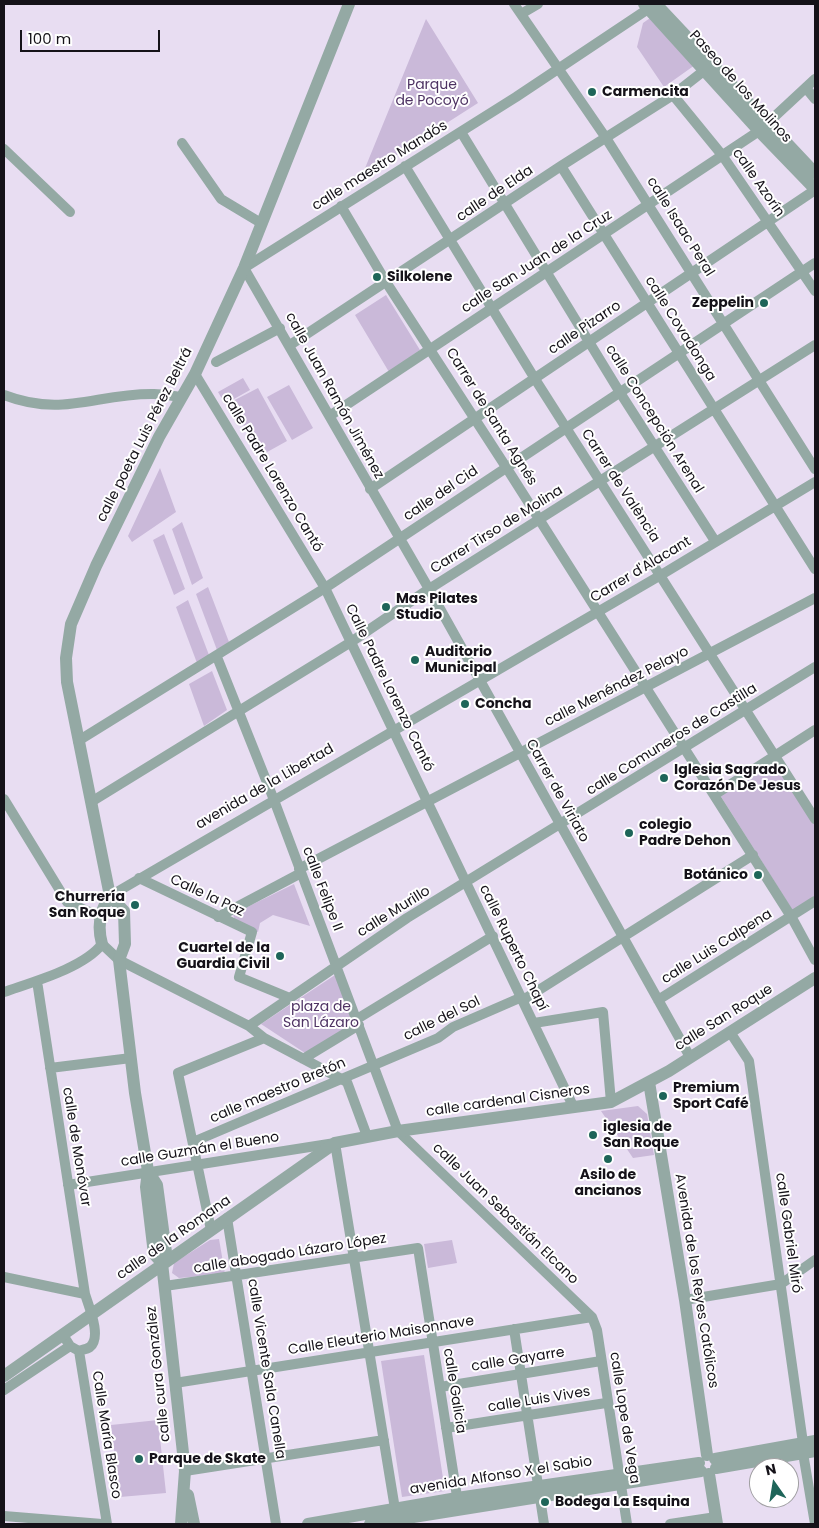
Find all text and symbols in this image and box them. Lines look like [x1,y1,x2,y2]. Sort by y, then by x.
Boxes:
scale bar [22,20,162,52]
text: 100 m [28,28,71,49]
street label: Paseo de los Molinos [685,28,795,146]
park label: Parque de Pocoyó [395,77,469,110]
place label: Carmencita [602,84,689,100]
marker: Carmencita [586,86,598,98]
street label: calle maestro Mandós [309,117,451,215]
street label: calle Azorín [728,146,788,220]
street label: calle de Elda [454,162,536,226]
street label: calle Isaac Peral [643,174,717,280]
street label: calle San Juan de la Cruz [459,207,615,317]
place label: Silkolene [387,269,452,285]
marker: Silkolene [371,271,383,283]
street label: calle Covadonga [641,273,719,385]
place label: Zeppelin [692,295,754,311]
marker: Zeppelin [758,297,770,309]
street label: calle Pizarro [545,298,625,358]
street label: calle Juan Ramón Jiménez [281,310,387,482]
street label: calle Concepción Arenal [601,342,707,496]
street label: calle poeta Luis Pérez Beltrá [94,345,196,525]
street label: Carrer de Santa Agnés [442,345,540,489]
street label: calle Padre Lorenzo Cantó [218,391,326,555]
street label: Carrer de València [577,426,663,546]
street label: calle del Cid [401,463,481,525]
street label: Carrer Tirso de Molina [428,482,566,578]
street label: Carrer d'Alacant [588,533,694,607]
place label: Mas Pilates Studio [396,591,478,624]
street label: Calle Padre Lorenzo Cantó [341,601,437,775]
marker: Mas Pilates Studio [380,601,392,613]
street label: calle Menéndez Pelayo [542,643,692,731]
place label: Auditorio Municipal [425,644,497,676]
marker: Auditorio Municipal [409,654,421,666]
street label: calle Comuneros de Castilla [584,681,760,799]
place label: Concha [475,696,531,712]
marker: Concha [459,698,471,710]
street label: Carrer de Viriato [522,736,592,846]
street label: avenida de la Libertad [193,741,337,833]
place label: Iglesia Sagrado Corazón De Jesus [674,762,801,794]
marker: Iglesia Sagrado Corazón De Jesus [658,772,670,784]
place label: colegio Padre Dehon [639,817,731,850]
marker: colegio Padre Dehon [623,827,635,839]
street label: calle Felipe II [298,845,346,933]
place label: Botánico [684,867,748,883]
marker: Botánico [752,869,764,881]
street label: Calle la Paz [167,871,247,921]
street label: calle Ruperto Chapí [475,882,551,1014]
street label: calle Murillo [354,883,434,941]
place label: Churrería San Roque [49,889,125,922]
marker: Churrería San Roque [129,899,141,911]
street label: calle Luis Calpena [659,906,775,988]
place label: Cuartel de la Guardia Civil [176,940,270,972]
marker: Cuartel de la Guardia Civil [274,950,286,962]
street label: calle San Roque [672,981,776,1055]
street label: calle del Sol [401,993,483,1045]
park label: plaza de San Lázaro [283,999,359,1032]
street label: calle maestro Bretón [208,1055,348,1127]
place label: Premium Sport Café [673,1080,749,1112]
street label: calle cardenal Cisneros [425,1081,591,1121]
street label: calle de Monóvar [58,1086,94,1208]
marker: Premium Sport Café [657,1090,669,1102]
place label: iglesia de San Roque [603,1119,679,1152]
street label: calle Guzmán el Bueno [120,1129,280,1171]
marker: iglesia de San Roque [587,1129,599,1141]
street label: calle Juan Sebastián Elcano [429,1140,581,1288]
marker: Asilo de ancianos [602,1153,614,1165]
place label: Asilo de ancianos [574,1167,642,1200]
street label: Avenida de los Reyes Católicos [671,1172,721,1390]
street label: calle Gabriel Miró [771,1172,805,1294]
street label: calle de la Romana [114,1192,234,1284]
street label: calle abogado Lázaro López [192,1230,388,1278]
street label: calle Vicente Sala Canella [243,1278,289,1460]
street label: calle cura González [144,1305,174,1443]
street label: Calle Eleuterio Maisonnave [287,1313,475,1359]
street label: calle Gayarre [470,1344,566,1376]
street label: calle Galicia [439,1347,469,1435]
street label: calle Lope de Vega [605,1351,643,1485]
street label: Calle María Blasco [88,1370,124,1500]
street label: calle Luis Vives [487,1384,591,1416]
place label: Parque de Skate [149,1451,266,1467]
marker: Parque de Skate [133,1453,145,1465]
street label: avenida Alfonso X el Sabio [409,1453,593,1499]
north arrow [749,1458,799,1508]
text: N [763,1458,778,1480]
place label: Bodega La Esquina [555,1494,690,1510]
marker: Bodega La Esquina [539,1496,551,1508]

